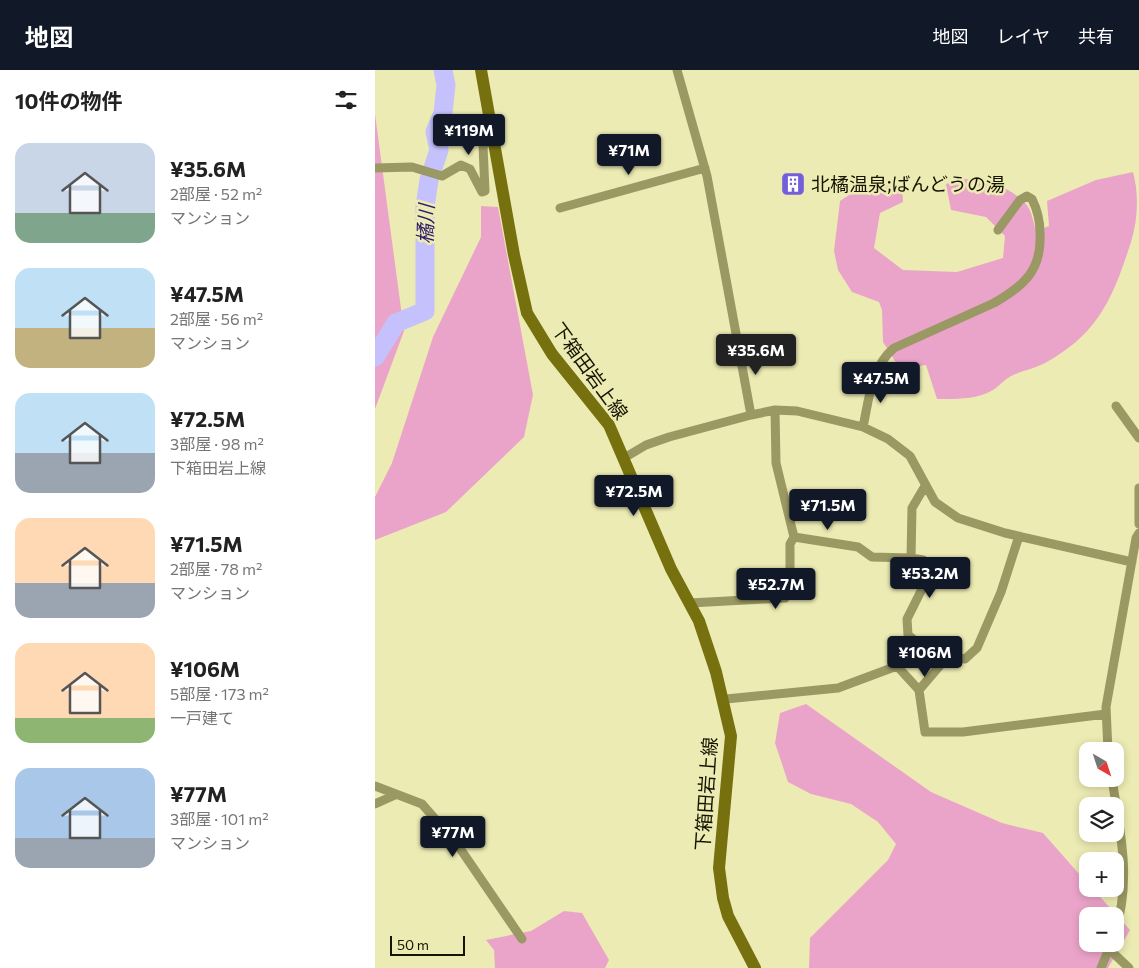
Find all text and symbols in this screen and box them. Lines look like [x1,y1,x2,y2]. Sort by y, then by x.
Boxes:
text: 地図 [25,22,73,51]
text: 地図 [933,25,969,47]
text: レイヤ [997,25,1050,47]
text: 共有 [1078,25,1114,47]
icon: filters [332,86,360,114]
text: 10件の物件 [15,88,122,113]
pin: ¥119M [434,114,504,156]
text: ¥119M [444,120,494,139]
pin: ¥71M [599,134,659,176]
text: ¥71M [608,140,650,159]
text: ¥35.6M [170,156,246,181]
icon: home [55,163,115,223]
building icon: 北橘温泉;ばんどうの湯 [780,171,806,197]
place label: 北橘温泉;ばんどうの湯 [811,172,1005,195]
text: 2部屋 · 52 m² [170,184,262,203]
water label: 橘川 [412,202,438,244]
text: マンション [170,208,250,227]
text: ¥47.5M [170,281,244,306]
icon: home [55,288,115,348]
text: 2部屋 · 56 m² [170,309,263,328]
street label: 下箱田岩上線 [548,318,633,424]
text: マンション [170,333,250,352]
pin: ¥35.6M [715,334,797,376]
text: ¥35.6M [727,340,785,359]
pin: ¥47.5M [840,362,922,404]
text: ¥47.5M [853,368,909,387]
text: ¥72.5M [170,406,245,431]
icon: home [55,413,115,473]
text: 3部屋 · 98 m² [170,434,264,453]
text: 下箱田岩上線 [170,458,266,477]
pin: ¥72.5M [593,474,675,517]
text: ¥72.5M [605,481,663,500]
pin: ¥71.5M [787,488,869,531]
text: ¥71.5M [800,495,856,514]
text: ¥71.5M [170,531,243,556]
icon: home [55,538,115,598]
pin: ¥53.2M [889,556,971,599]
text: 2部屋 · 78 m² [170,559,262,578]
text: ¥53.2M [901,563,959,582]
pin: ¥52.7M [735,568,817,610]
text: ¥52.7M [747,574,805,593]
text: マンション [170,583,250,602]
pin: ¥106M [890,636,960,678]
text: ¥106M [898,642,952,661]
text: ¥106M [170,656,240,681]
icon: home [55,663,115,723]
text: 5部屋 · 173 m² [170,684,269,703]
text: 一戸建て [170,708,234,727]
street label: 下箱田岩上線 [690,736,721,852]
north arrow [1079,742,1124,788]
map controls [1079,742,1124,952]
text: ¥77M [170,781,227,806]
icon: home [55,788,115,848]
button: layers [1079,797,1124,842]
text: 3部屋 · 101 m² [170,809,269,828]
pin: ¥77M [423,816,483,858]
text: ¥77M [431,822,475,841]
text: マンション [170,833,250,852]
button: + [1079,852,1124,897]
button: − [1079,907,1124,952]
scale bar [390,933,465,956]
text: 50 m [397,936,429,953]

